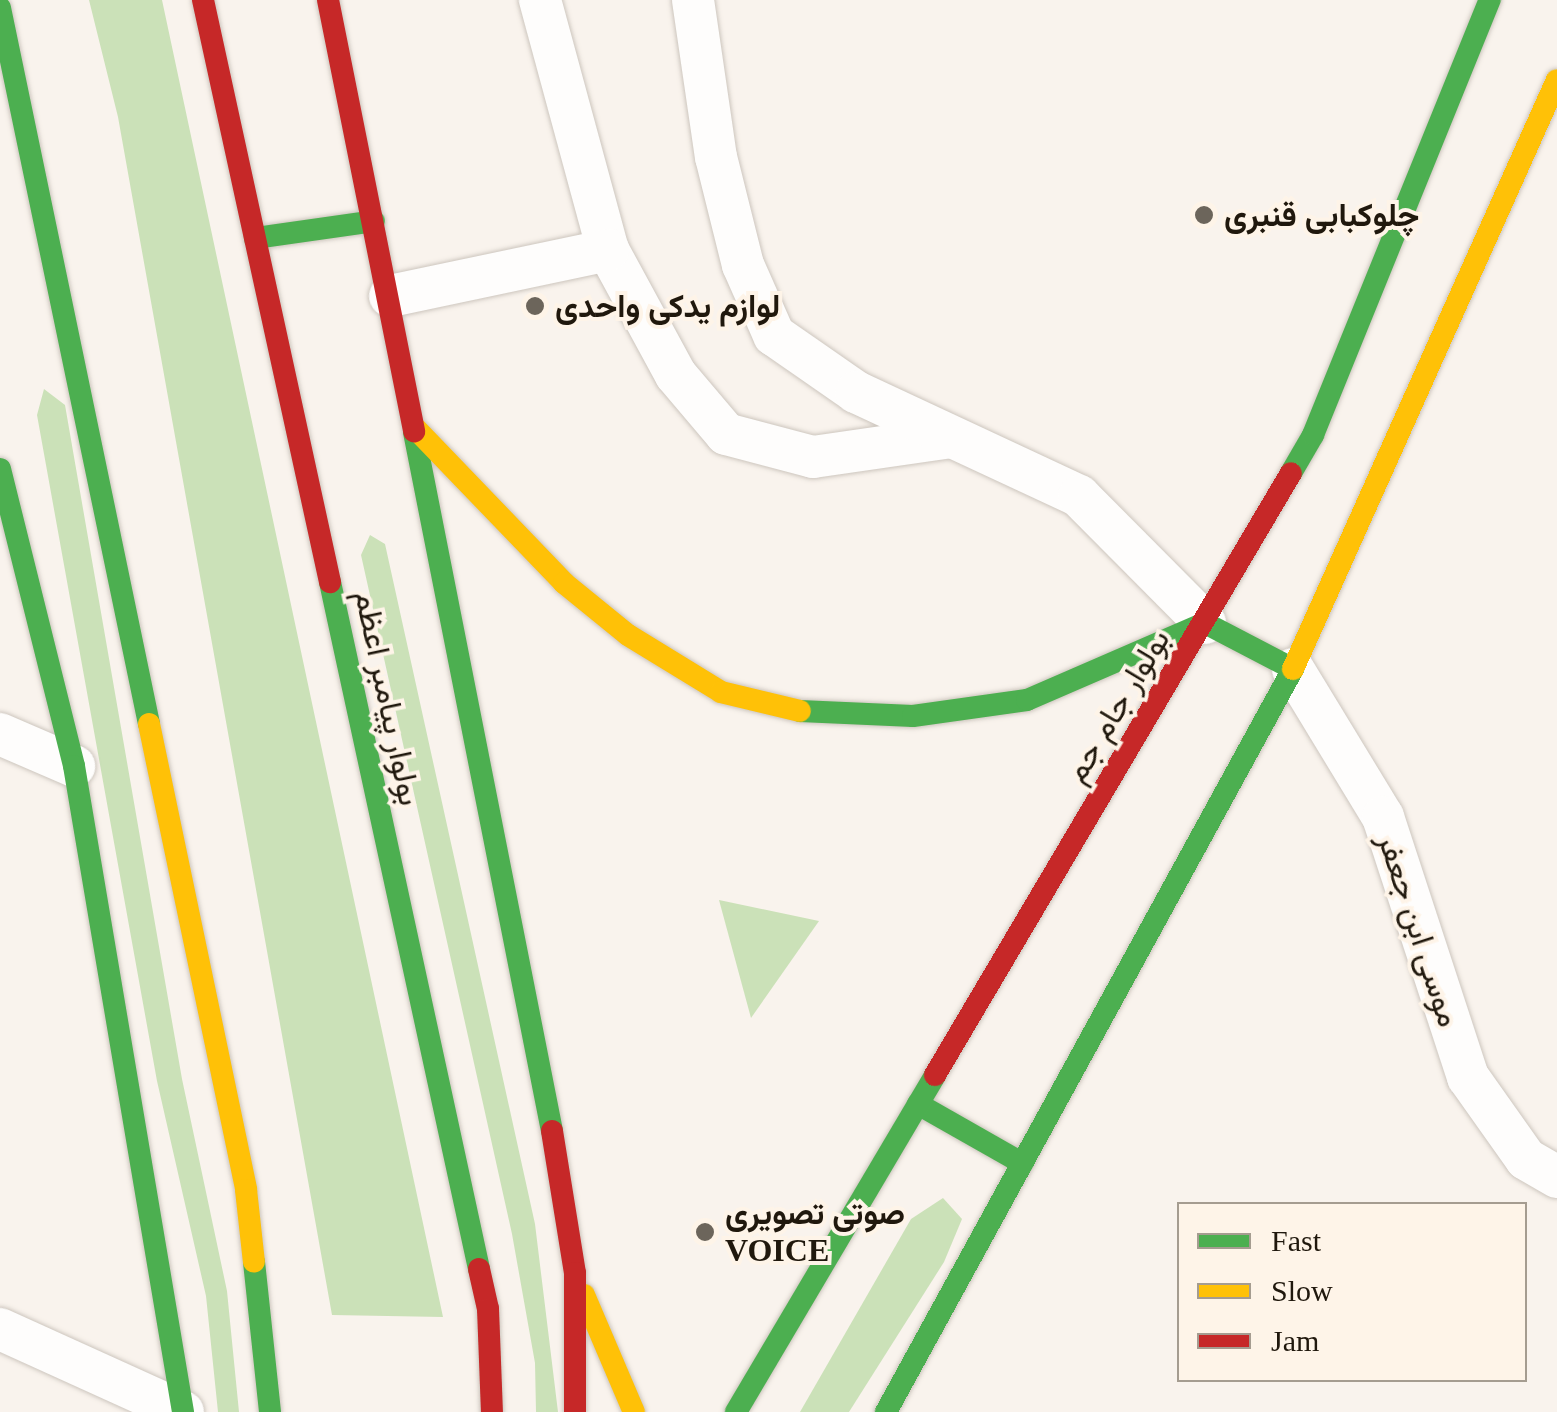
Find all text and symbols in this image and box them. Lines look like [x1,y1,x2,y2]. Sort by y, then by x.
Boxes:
place label: چلوکبابی قنبری [1224,196,1419,234]
marker: چلوکبابی قنبری [1193,204,1215,226]
place label: لوازم یدکی واحدی [555,287,780,325]
marker: لوازم یدکی واحدی [524,295,546,317]
street label: بولوار پیامبر اعظم [346,587,430,809]
street label: بولوار جام جم [1056,622,1178,790]
street label: موسی ابن جعفر [1370,828,1468,1032]
place label: صوتی تصویری VOICE [725,1195,905,1270]
legend [1177,1202,1527,1382]
marker: صوتی تصویری VOICE [694,1221,716,1243]
text: Fast [1271,1224,1321,1257]
text: Slow [1271,1274,1333,1307]
text: Jam [1271,1324,1319,1357]

